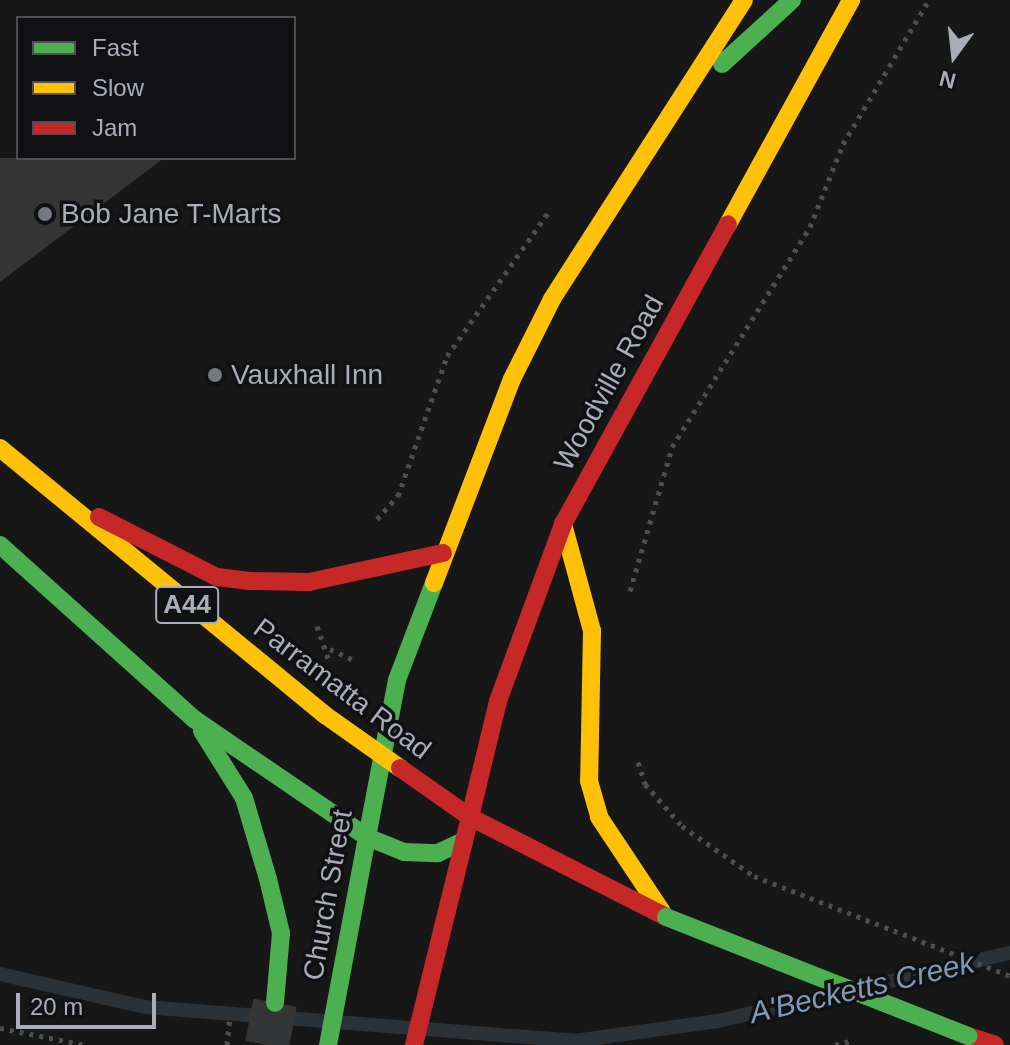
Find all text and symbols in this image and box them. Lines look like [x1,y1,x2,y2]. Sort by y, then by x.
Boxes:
legend [16,16,296,160]
north arrow [914,16,994,96]
text: Fast [92,34,139,61]
text: N [937,66,959,94]
text: Slow [92,74,144,101]
text: Jam [92,114,137,141]
place label: Bob Jane T-Marts [61,197,282,231]
marker: Bob Jane T-Marts [36,205,54,223]
street label: Woodville Road [547,289,671,477]
place label: Vauxhall Inn [231,358,383,392]
marker: Vauxhall Inn [206,366,224,384]
road number: A44 [155,583,219,627]
street label: Parramatta Road [247,611,437,767]
street label: Church Street [296,807,360,983]
water label: A'Becketts Creek [746,945,978,1031]
scale bar [20,977,160,1027]
text: 20 m [30,993,83,1020]

